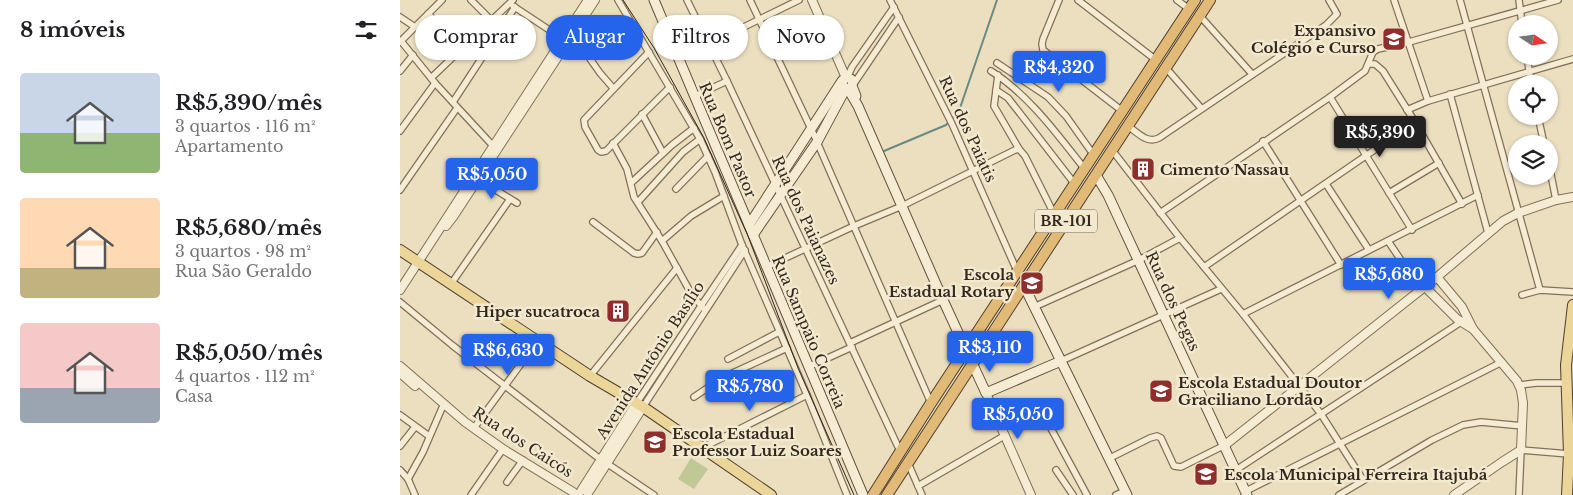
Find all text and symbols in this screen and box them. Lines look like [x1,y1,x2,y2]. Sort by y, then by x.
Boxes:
chip: Comprar [415,15,536,60]
chip: Alugar [546,15,643,60]
chip: Filtros [653,15,748,60]
chip: Novo [758,15,844,60]
north arrow [1508,15,1558,65]
map controls [1508,15,1558,185]
icon: filters [352,16,380,44]
text: 8 imóveis [20,17,125,43]
place label: Expansivo Colégio e Curso [1251,21,1376,57]
school or university icon: Expansivo Colégio e Curso [1381,26,1407,52]
pin: R$4,320 [1013,51,1105,93]
text: R$4,320 [1024,57,1094,77]
street label: Rua dos Paiatis [935,73,1001,185]
button: locate [1508,75,1558,125]
street label: Rua Bom Pastor [695,79,761,202]
text: R$5,390/mês [175,90,322,116]
icon: home [60,93,120,153]
text: 3 quartos · 116 m² [175,116,316,136]
pin: R$5,390 [1334,116,1426,158]
text: R$5,390 [1345,122,1415,142]
button: layers [1508,135,1558,185]
text: Apartamento [175,136,284,156]
street label: Rua dos Paianazes [768,153,844,287]
building icon: Cimento Nassau [1130,156,1156,182]
pin: R$5,050 [446,158,538,200]
place label: Cimento Nassau [1160,160,1289,179]
text: R$5,050 [457,164,527,184]
road number: BR-101 [1035,210,1097,232]
text: R$5,680/mês [175,215,322,241]
icon: home [60,218,120,278]
text: 3 quartos · 98 m² [175,241,311,261]
street label: Rua dos Pegas [1142,248,1204,354]
street label: Rua Sampaio Correia [768,253,850,412]
pin: R$5,680 [1343,258,1435,300]
text: Rua São Geraldo [175,261,312,281]
text: R$5,680 [1354,264,1424,284]
place label: Escola Estadual Rotary [889,265,1014,301]
school or university icon: Escola Estadual Rotary [1019,270,1045,296]
street label: Avenida Antônio Basílio [591,277,708,443]
building icon: Hiper sucatroca [605,298,631,324]
place label: Hiper sucatroca [475,302,600,321]
pin: R$3,110 [944,330,1036,373]
pin: R$6,630 [462,334,554,376]
text: R$3,110 [958,337,1022,357]
text: R$5,050/mês [175,340,323,366]
text: R$6,630 [472,340,544,360]
icon: home [60,343,120,403]
text: 4 quartos · 112 m² [175,366,315,386]
pin: R$5,780 [704,370,796,412]
place label: Escola Estadual Doutor Graciliano Lordão [1178,373,1362,409]
text: R$5,780 [716,376,784,396]
school or university icon: Escola Estadual Doutor Graciliano Lordão [1148,378,1174,404]
text: Casa [175,386,213,406]
pin: R$5,050 [972,398,1064,440]
street label: Rua dos Caicós [469,403,577,482]
text: R$5,050 [983,404,1053,424]
place label: Escola Estadual Professor Luiz Soares [672,424,842,460]
school or university icon: Escola Estadual Professor Luiz Soares [642,429,668,455]
school or university icon: Escola Municipal Ferreira Itajubá [1193,461,1219,487]
place label: Escola Municipal Ferreira Itajubá [1224,465,1488,484]

